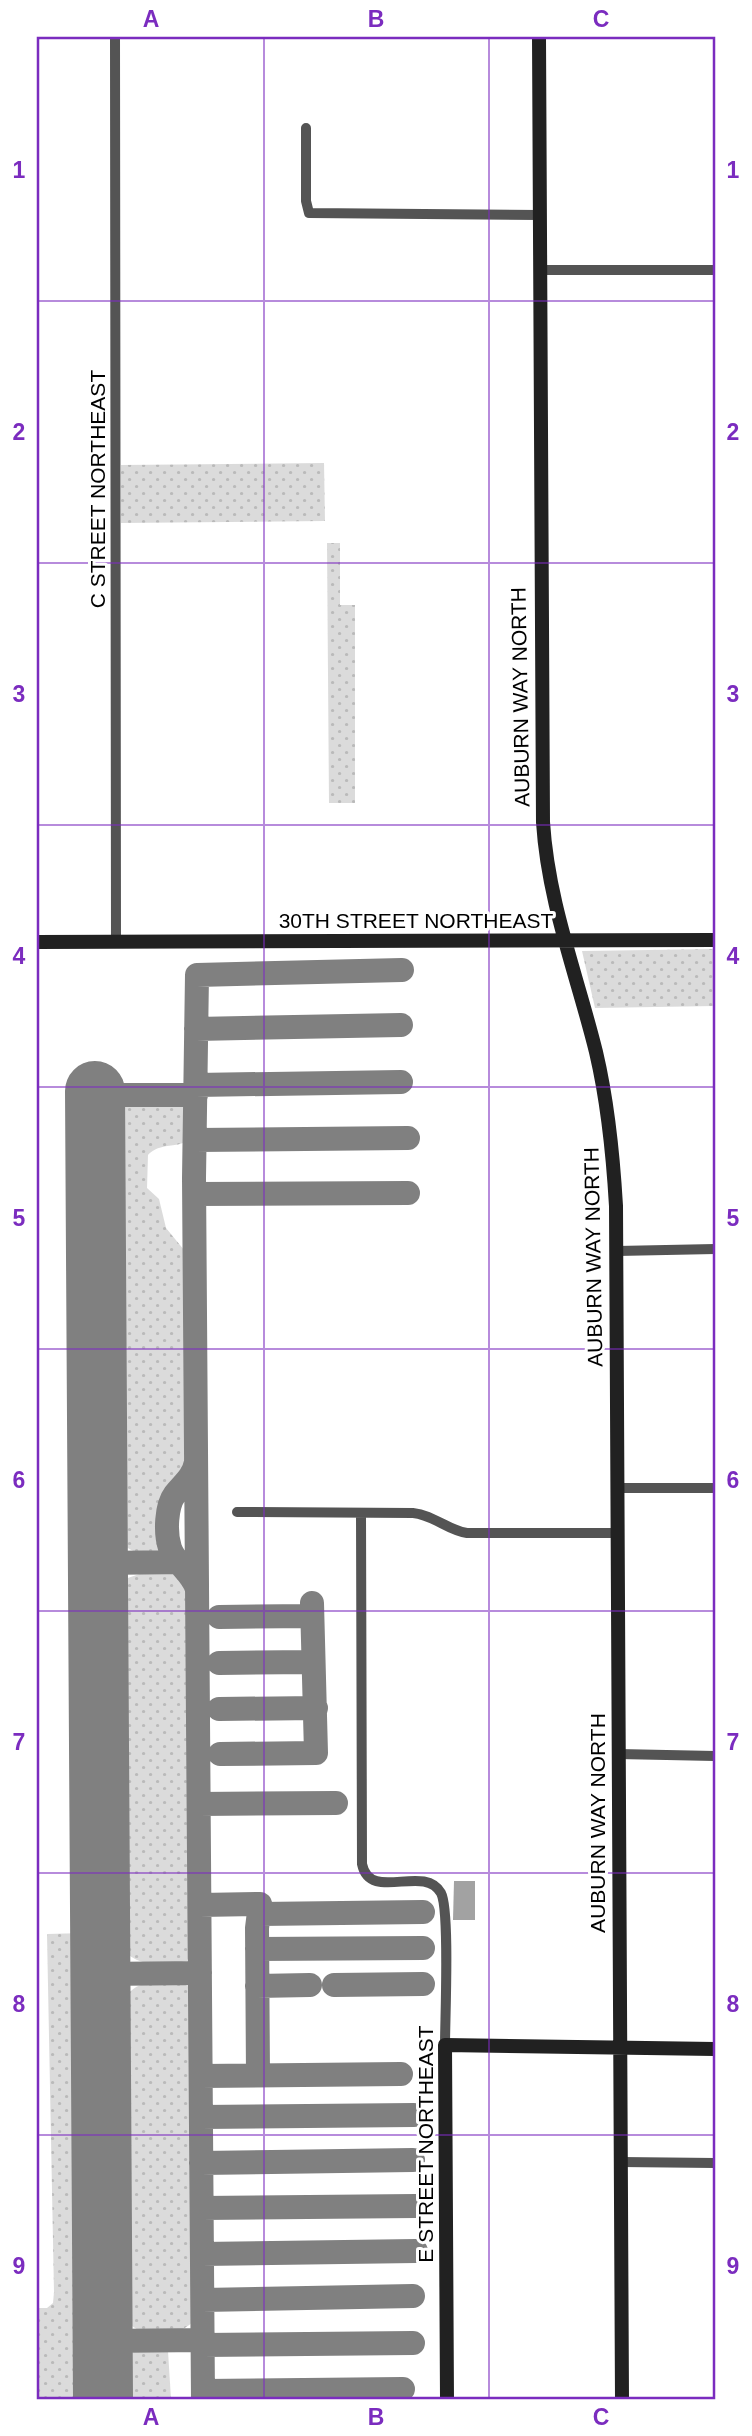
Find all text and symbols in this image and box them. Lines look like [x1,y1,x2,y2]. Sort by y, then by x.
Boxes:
text: A [143,6,159,32]
text: B [368,6,384,32]
text: C [593,6,609,32]
text: 1 [13,157,26,183]
text: 1 [727,157,740,183]
street label: C STREET NORTHEAST [86,370,109,608]
text: 2 [13,419,25,445]
text: 2 [727,419,739,445]
street label: AUBURN WAY NORTH [507,587,533,807]
text: 3 [13,681,25,707]
text: 3 [727,681,739,707]
street label: 30TH STREET NORTHEAST [279,909,553,932]
text: 4 [13,943,26,969]
text: 4 [727,943,740,969]
street label: AUBURN WAY NORTH [580,1147,606,1367]
text: 5 [13,1205,26,1231]
text: 5 [727,1205,740,1231]
text: 6 [13,1467,25,1493]
text: 6 [727,1467,739,1493]
street label: AUBURN WAY NORTH [586,1713,609,1933]
text: 7 [13,1729,25,1755]
text: 7 [727,1729,739,1755]
text: 8 [13,1991,26,2017]
text: 8 [727,1991,740,2017]
street label: E STREET NORTHEAST [414,2025,437,2263]
text: 9 [13,2253,25,2279]
text: 9 [727,2253,739,2279]
text: A [143,2404,159,2430]
text: B [368,2404,384,2430]
text: C [593,2404,609,2430]

